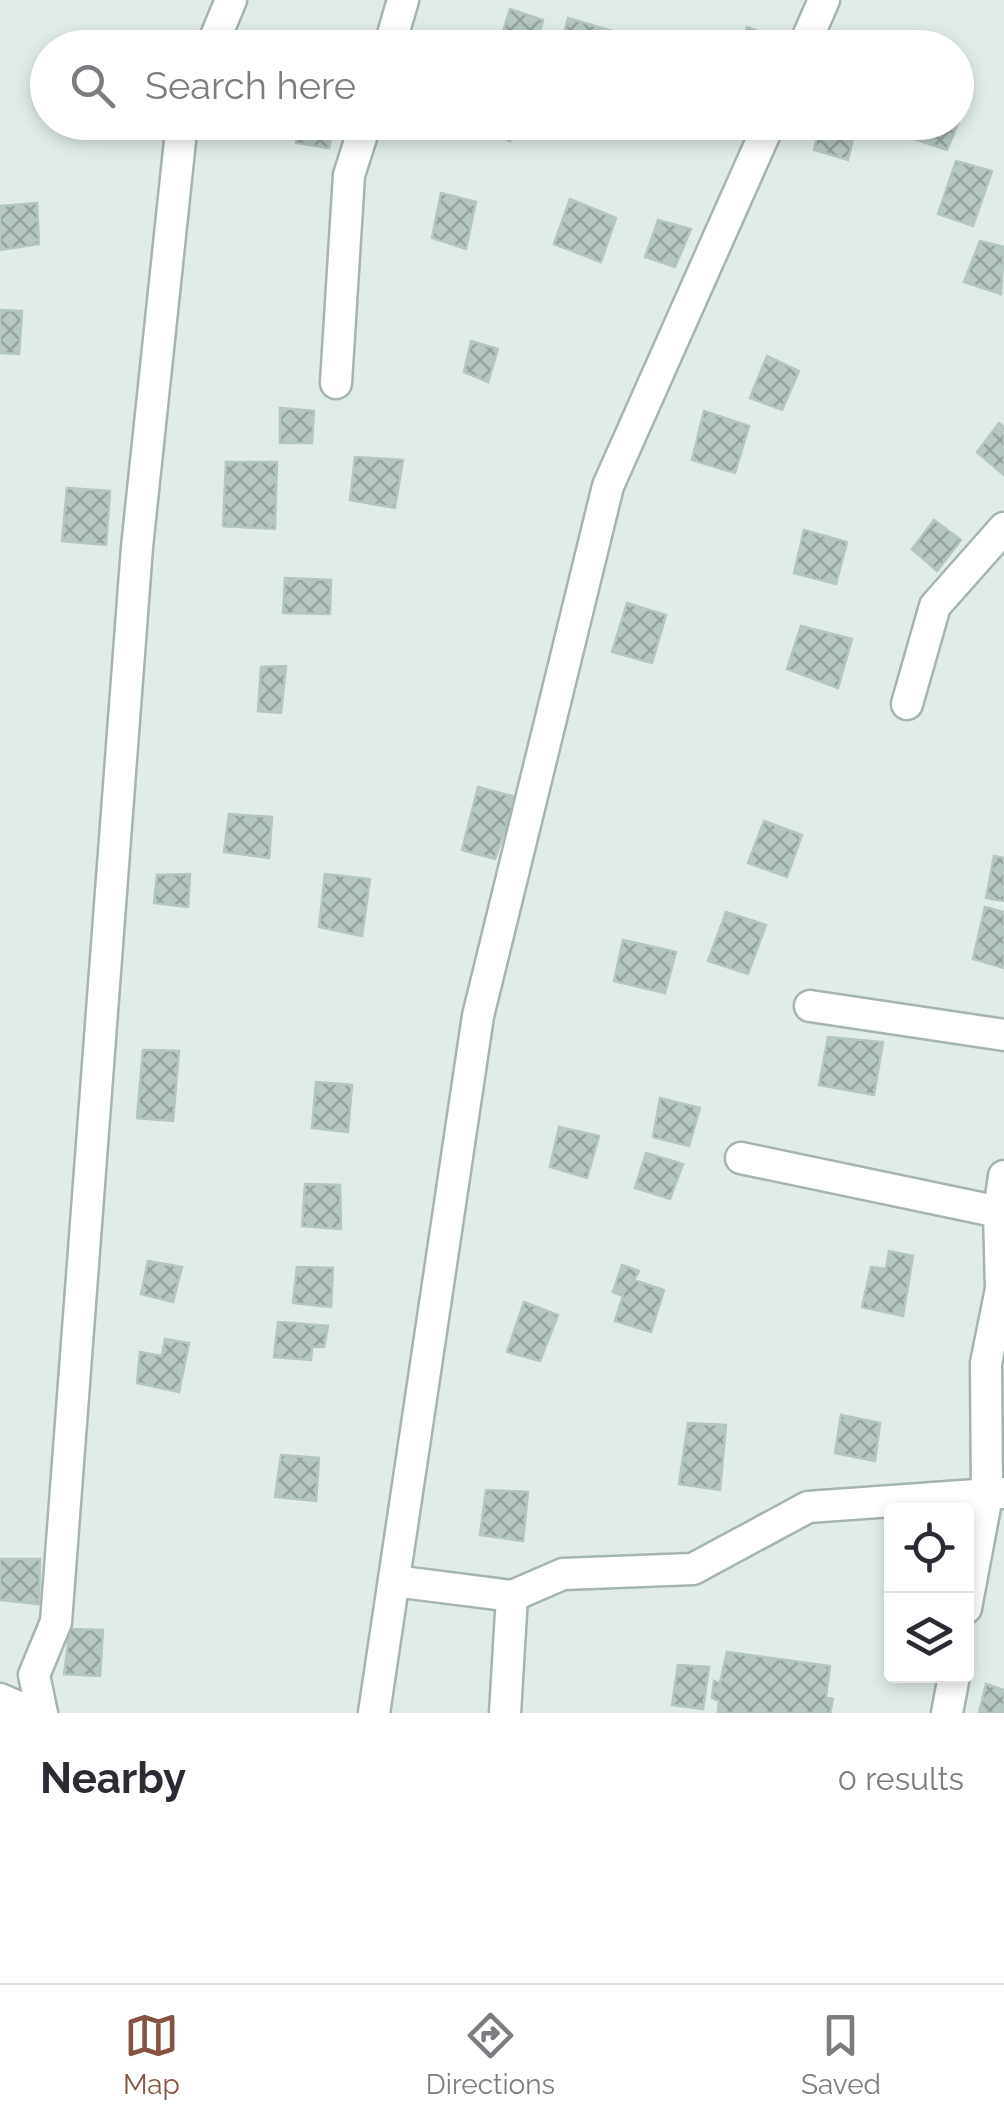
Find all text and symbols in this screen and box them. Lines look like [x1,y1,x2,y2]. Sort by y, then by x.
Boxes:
search box [30,30,974,140]
icon: search [65,58,120,113]
text: Search here [145,63,356,108]
map controls [884,1503,974,1683]
button: locate [884,1503,974,1593]
button: layers [884,1593,974,1683]
text: Nearby [40,1754,186,1803]
text: 0 results [837,1760,964,1797]
tab: Map [123,2008,180,2101]
tab: Directions [426,2008,555,2101]
tab: Saved [801,2008,881,2101]

